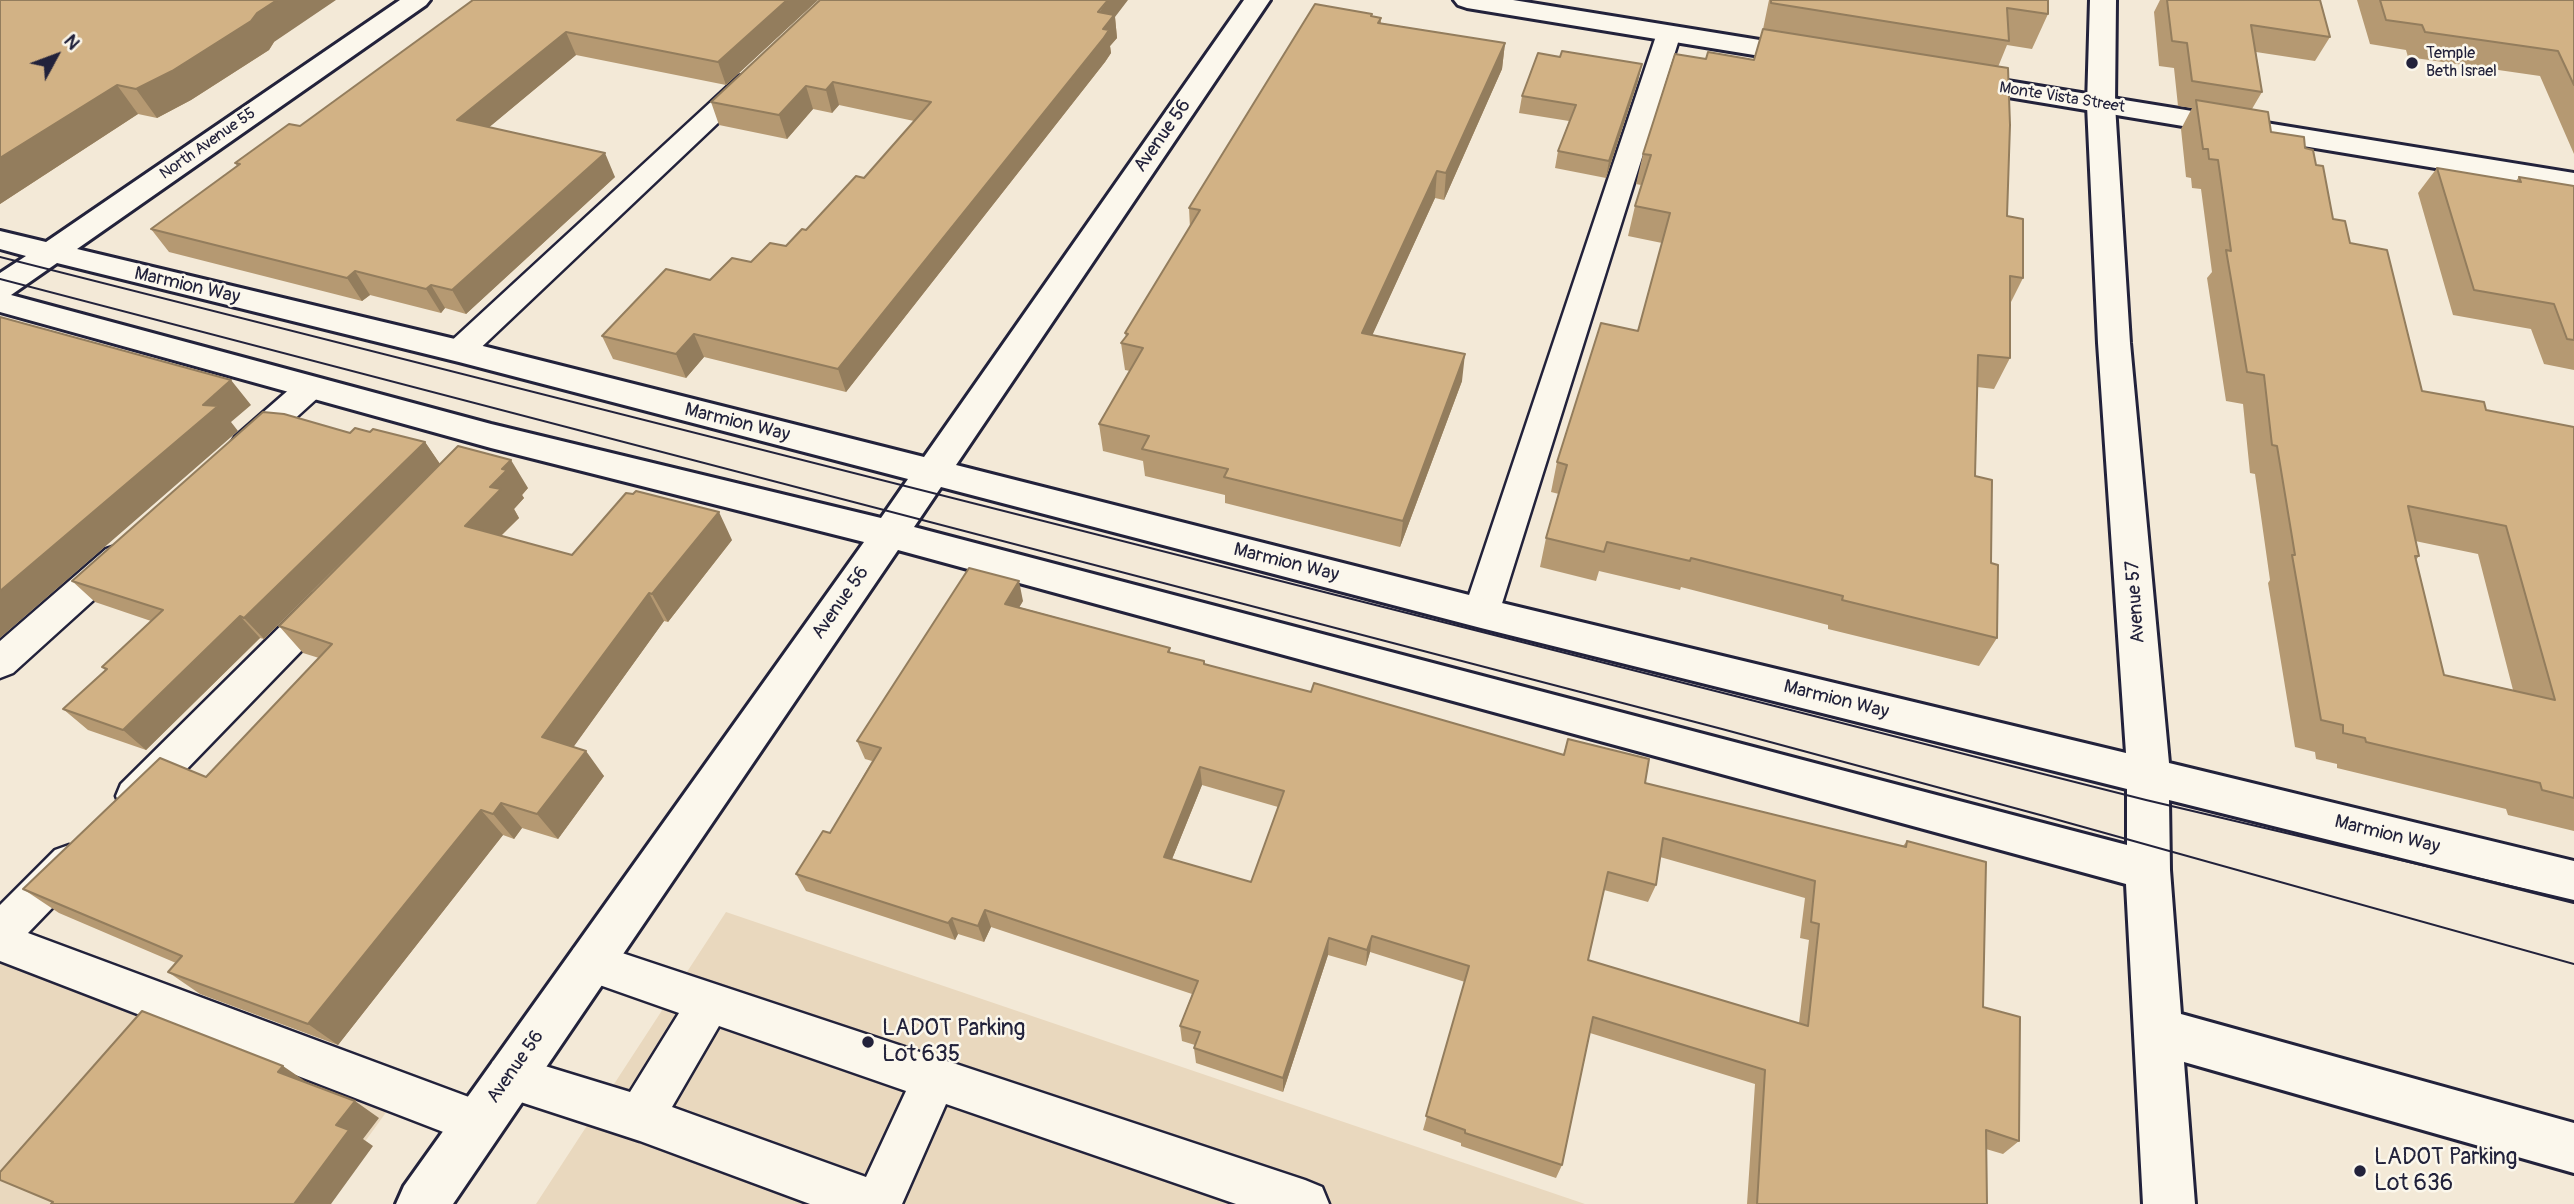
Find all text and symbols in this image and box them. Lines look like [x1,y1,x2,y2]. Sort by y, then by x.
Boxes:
north arrow [21,21,91,91]
text: N [59,29,85,55]
place label: Temple Beth Israel [2426,44,2497,82]
marker: Temple Beth Israel [2404,55,2420,71]
street label: Monte Vista Street [1998,79,2126,117]
street label: Avenue 56 [1130,95,1196,177]
street label: North Avenue 55 [156,104,260,184]
street label: Marmion Way [132,263,242,309]
street label: Marmion Way [682,399,792,447]
street label: Marmion Way [1231,539,1341,587]
street label: Avenue 57 [2122,560,2150,644]
street label: Avenue 56 [808,562,874,644]
street label: Marmion Way [1781,676,1891,724]
street label: Marmion Way [2332,811,2442,859]
place label: LADOT Parking Lot 635 [882,1015,1025,1069]
street label: Avenue 56 [483,1026,549,1108]
marker: LADOT Parking Lot 635 [860,1034,876,1050]
place label: LADOT Parking Lot 636 [2374,1144,2517,1198]
marker: LADOT Parking Lot 636 [2352,1163,2368,1179]

